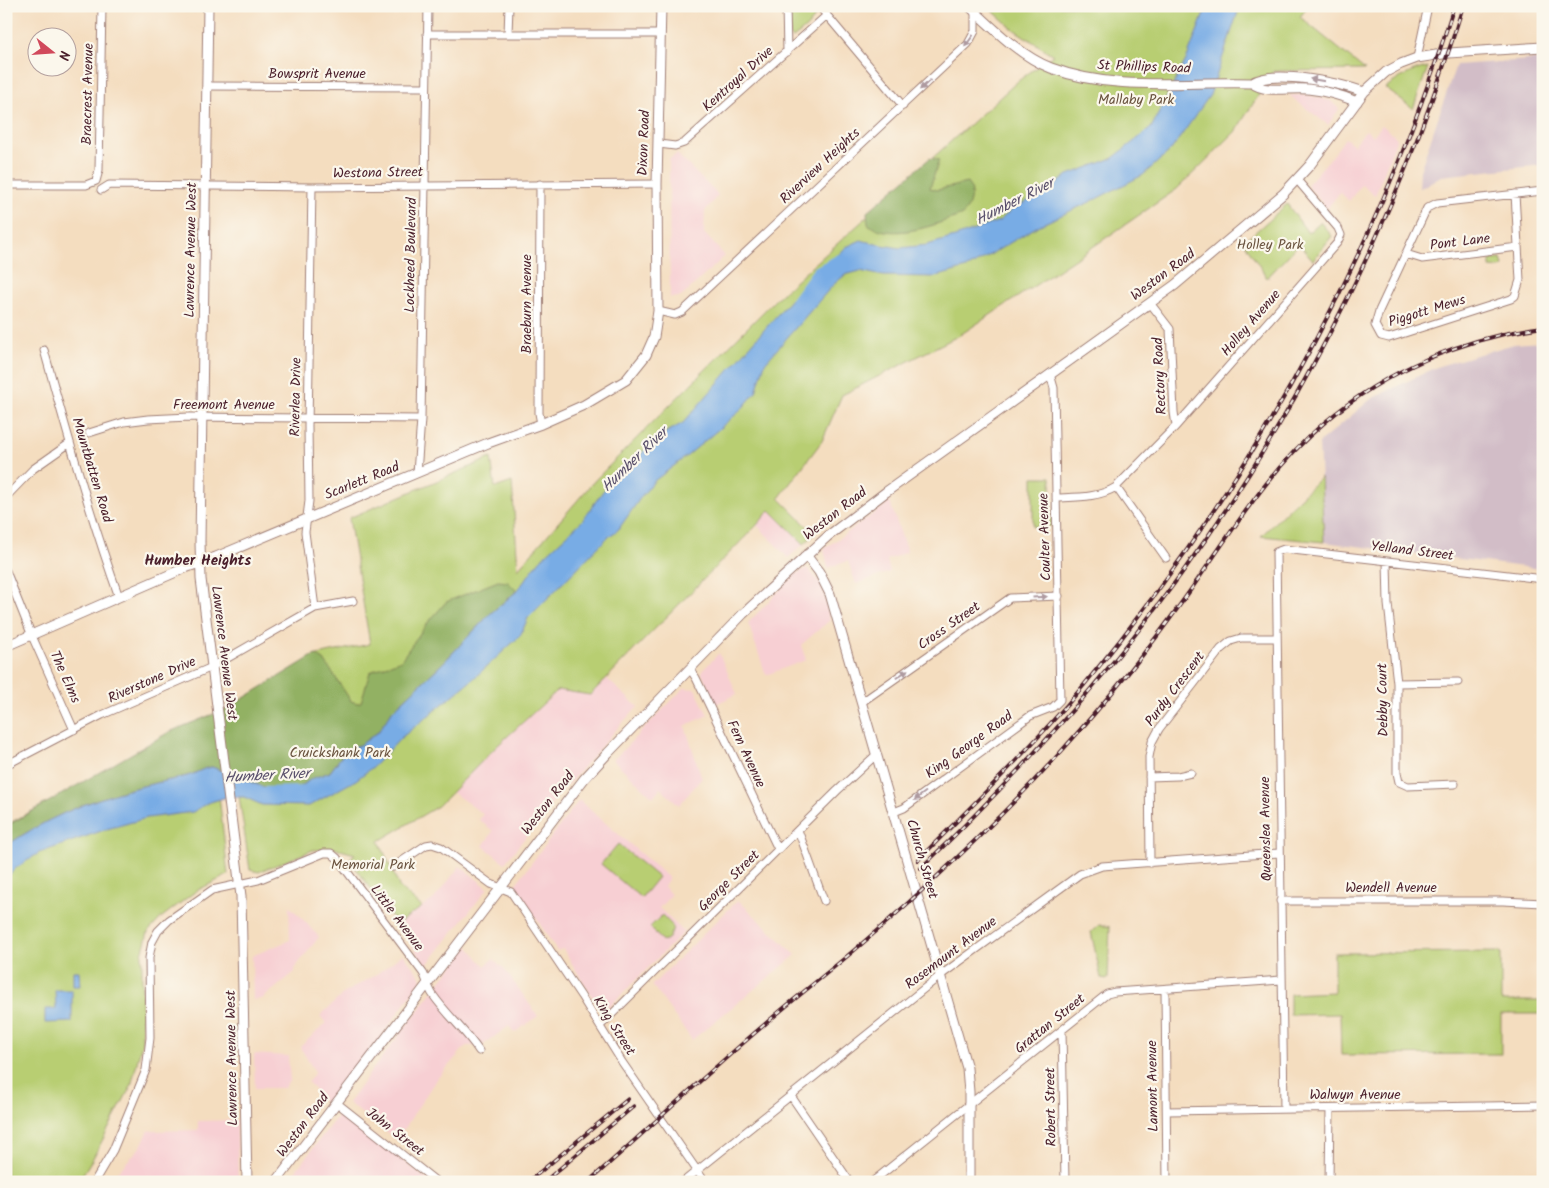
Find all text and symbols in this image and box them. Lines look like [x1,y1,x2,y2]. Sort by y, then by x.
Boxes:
north arrow [28,28,78,78]
one-way arrow [964,34,974,48]
street label: Kentroyal Drive [697,40,779,117]
street label: Braecrest Avenue [76,42,100,145]
text: N [52,48,75,63]
street label: St Phillips Road [1097,54,1192,80]
street label: Bowsprit Avenue [268,63,366,85]
one-way arrow [1309,76,1325,84]
one-way arrow [919,79,931,91]
park label: Mallaby Park [1098,89,1174,111]
street label: Dixon Road [632,109,656,176]
street label: Riverview Heights [775,123,865,209]
street label: Westona Street [333,161,424,185]
water label: Humber River [972,171,1061,232]
street label: Lawrence Avenue West [179,181,203,318]
street label: Lockheed Boulevard [399,196,423,313]
street label: Pont Lane [1429,227,1492,257]
park label: Holley Park [1237,234,1304,256]
street label: Weston Road [1126,243,1201,307]
street label: Braeburn Avenue [516,254,538,354]
street label: Holley Avenue [1216,284,1287,361]
street label: Piggott Mews [1386,289,1468,333]
street label: Rectory Road [1147,336,1173,415]
street label: Riverlea Drive [284,356,308,437]
street label: Freemont Avenue [173,394,276,416]
street label: Mountbatten Road [66,415,119,526]
water label: Humber River [596,420,676,498]
street label: Scarlett Road [321,456,404,506]
street label: Weston Road [798,481,873,546]
street label: Coulter Avenue [1032,492,1058,581]
street label: Yelland Street [1369,535,1455,567]
district label: Humber Heights [145,549,251,573]
street label: Lawrence Avenue West [205,584,243,722]
one-way arrow [1033,593,1049,601]
street label: Cross Street [913,596,985,656]
street label: Purdy Crescent [1139,646,1211,731]
street label: The Elms [44,647,86,707]
street label: Riverstone Drive [104,650,200,709]
street label: Debby Court [1371,662,1395,737]
one-way arrow [895,669,909,679]
street label: King George Road [921,705,1018,784]
street label: Fern Avenue [721,716,772,792]
park label: Cruickshank Park [290,742,391,764]
water label: Humber River [224,762,313,790]
street label: Weston Road [516,765,581,840]
street label: Queenslea Avenue [1254,776,1278,882]
one-way arrow [914,791,927,802]
street label: Church Street [900,816,944,902]
street label: George Street [693,845,765,917]
park label: Memorial Park [331,854,415,876]
street label: Wendell Avenue [1345,877,1438,899]
street label: Little Avenue [365,880,430,956]
street label: Rosemount Avenue [900,910,1002,995]
street label: Grattan Street [1010,988,1091,1060]
street label: Lawrence Avenue West [220,989,244,1126]
street label: King Street [587,992,641,1061]
street label: Lamont Avenue [1141,1039,1165,1132]
street label: Robert Street [1039,1067,1063,1147]
street label: Walwyn Avenue [1309,1084,1401,1106]
street label: Weston Road [271,1087,335,1162]
street label: John Street [361,1102,429,1162]

